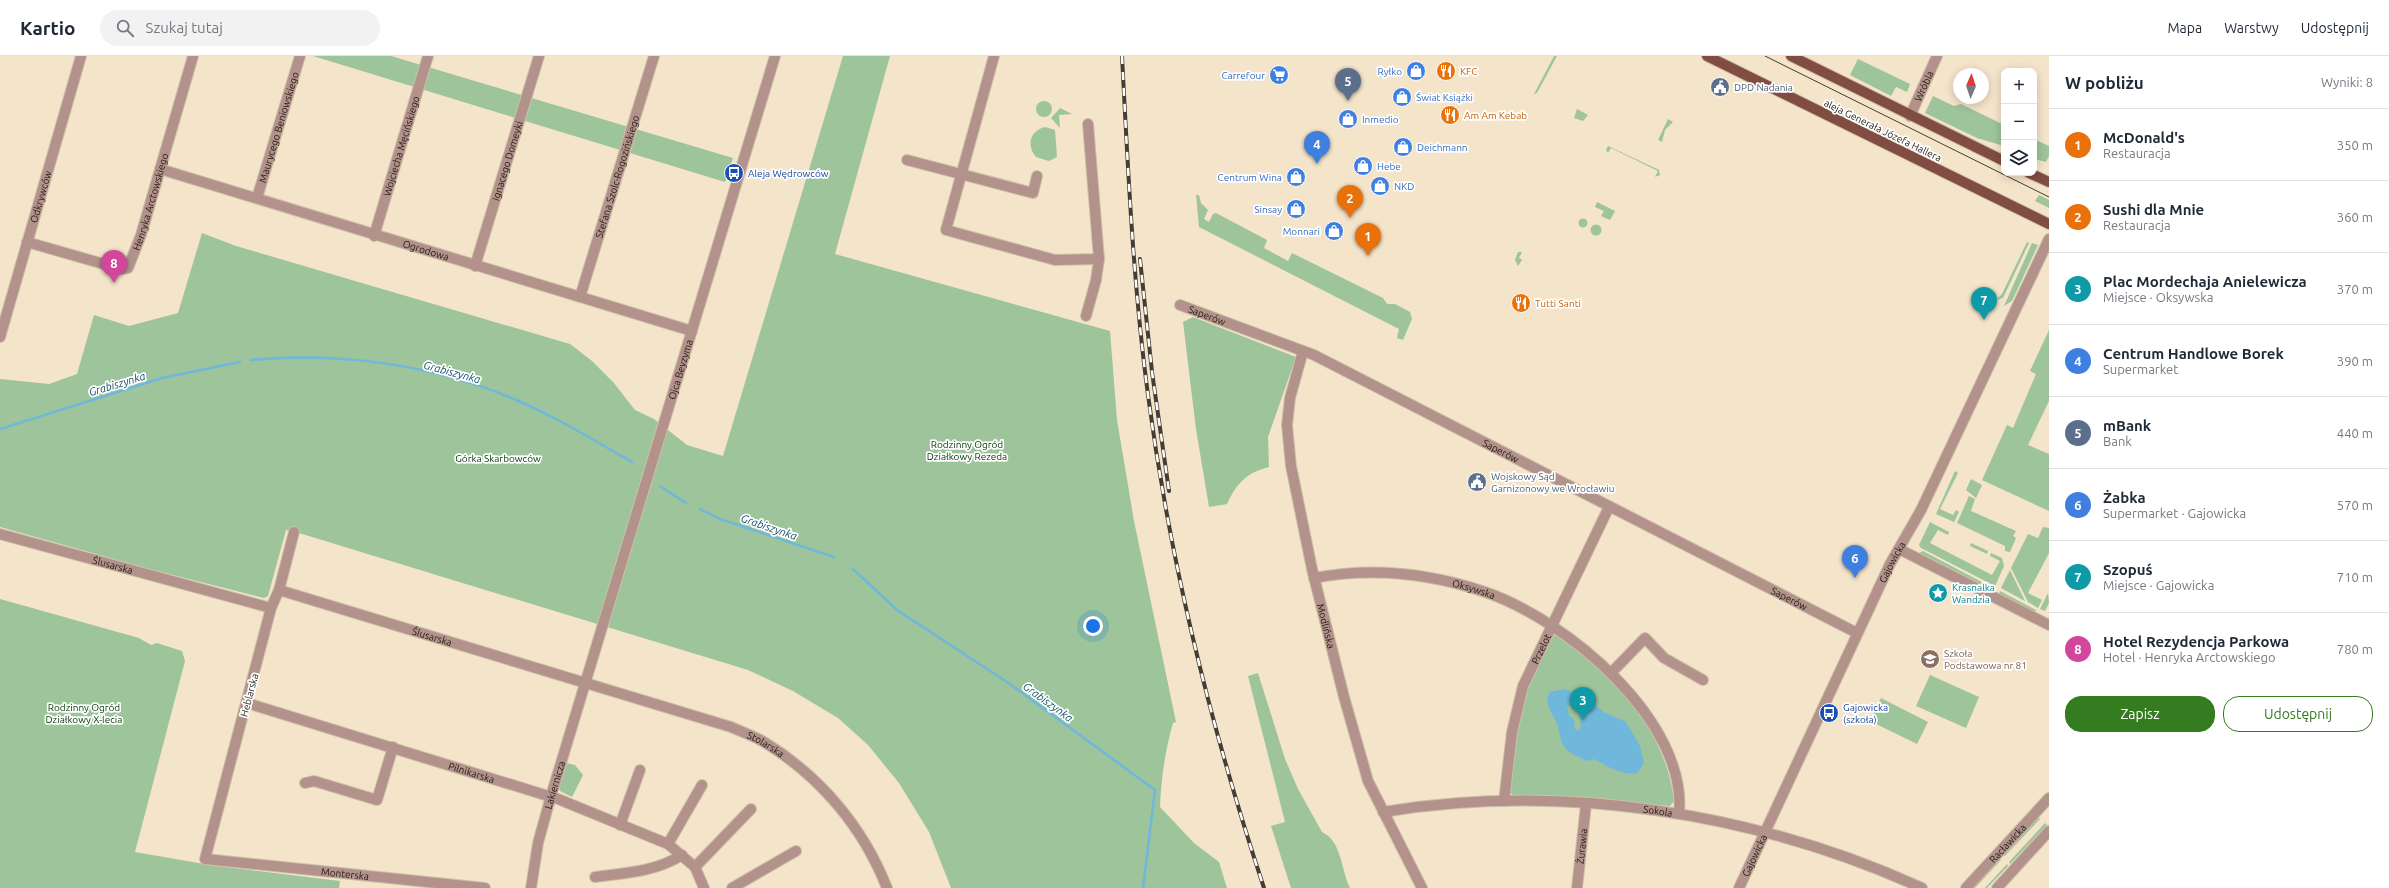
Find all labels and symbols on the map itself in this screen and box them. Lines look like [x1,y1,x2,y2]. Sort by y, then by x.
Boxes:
shop icon: Ryłko [1405,60,1427,82]
restaurant icon: KFC [1435,60,1457,82]
supermarket icon: Carrefour [1268,64,1290,86]
place label: Ryłko [1378,66,1402,77]
place label: KFC [1460,66,1477,77]
pin: 5 [1335,68,1361,101]
north arrow [1953,68,1989,104]
street label: Wróbla [1912,69,1936,103]
place label: Carrefour [1221,70,1265,81]
street label: Maurycego Beniowskiego [257,71,301,184]
public building icon: DPD Nadania [1709,76,1731,98]
place label: DPD Nadania [1734,82,1793,93]
shop icon: Świat Książki [1391,86,1413,108]
place label: Świat Książki [1416,91,1473,103]
street label: Wojciecha Męcińskiego [381,95,422,197]
street label: aleja Generała Józefa Hallera [1822,97,1943,164]
restaurant icon: Am Am Kebab [1439,104,1461,126]
shop icon: Inmedio [1337,108,1359,130]
place label: Am Am Kebab [1464,110,1527,121]
street label: Stefana Szolc-Rogozińskiego [593,114,642,239]
place label: Inmedio [1362,114,1399,125]
street label: Ignacego Domeyki [490,120,525,202]
pin: 4 [1304,131,1330,164]
shop icon: Deichmann [1392,136,1414,158]
place label: Deichmann [1417,142,1468,153]
street label: Henryka Arctowskiego [131,152,171,252]
shop icon: Hebe [1352,155,1374,177]
place label: Hebe [1377,161,1401,172]
bus stop icon: Aleja Wędrowców [723,162,745,184]
shop icon: Centrum Wina [1285,166,1307,188]
place label: Aleja Wędrowców [748,168,829,179]
street label: Odkrywców [28,169,54,224]
place label: Centrum Wina [1218,172,1282,183]
shop icon: NKD [1369,175,1391,197]
place label: NKD [1394,181,1414,192]
pin: 2 [1337,185,1363,218]
shop icon: Sinsay [1285,198,1307,220]
place label: Sinsay [1254,204,1282,215]
shop icon: Monnari [1323,220,1345,242]
pin: 1 [1355,223,1381,256]
place label: Monnari [1283,226,1320,237]
street label: Ogrodowa [401,238,450,263]
pin: 8 [101,250,127,283]
pin: 7 [1971,287,1997,320]
restaurant icon: Tutti Santi [1510,292,1532,314]
place label: Tutti Santi [1535,298,1581,309]
street label: Saperów [1187,304,1227,328]
street label: Ojca Beyzyma [666,338,695,401]
water label: Grabiszynka [422,359,482,385]
water label: Grabiszynka [87,370,147,398]
street label: Saperów [1481,437,1521,465]
park label: Rodzinny Ogród Działkowy Rezeda [927,439,1007,462]
park label: Górka Skarbowców [455,453,541,464]
public building icon: Wojskowy Sąd Garnizonowy we Wrocławiu [1466,471,1488,493]
place label: Wojskowy Sąd Garnizonowy we Wrocławiu [1491,471,1614,494]
water label: Grabiszynka [739,512,799,542]
street label: Gajowicka [1877,540,1908,585]
pin: 6 [1842,545,1868,578]
street label: Ślusarska [91,554,134,576]
street label: Oksywska [1451,578,1497,601]
place icon: Krasnalka Wandzia [1927,582,1949,604]
place label: Krasnalka Wandzia [1952,582,1995,605]
street label: Saperów [1769,585,1809,613]
street label: Modlińska [1315,603,1337,650]
your location [1083,616,1103,636]
street label: Ślusarska [411,625,453,648]
street label: Przelot [1529,632,1553,666]
school or university icon: Szkoła Podstawowa nr 81 [1919,648,1941,670]
place label: Szkoła Podstawowa nr 81 [1944,648,2027,671]
street label: Heblarska [238,672,261,718]
water label: Grabiszynka [1021,680,1075,724]
pin: 3 [1570,687,1596,720]
park label: Rodzinny Ogród Działkowy X-lecia [46,702,122,725]
bus stop icon: Gajowicka (szkoła) [1818,702,1840,724]
place label: Gajowicka (szkoła) [1843,702,1888,725]
street label: Stolarska [745,729,786,760]
street label: Pilnikarska [447,760,496,785]
street label: Lakiernicza [543,760,567,810]
street label: Sokola [1642,804,1673,819]
street label: Racławicka [1987,822,2028,865]
street label: Żurawia [1575,828,1589,865]
street label: Gajowicka [1740,833,1769,878]
street label: Monterska [321,866,370,882]

